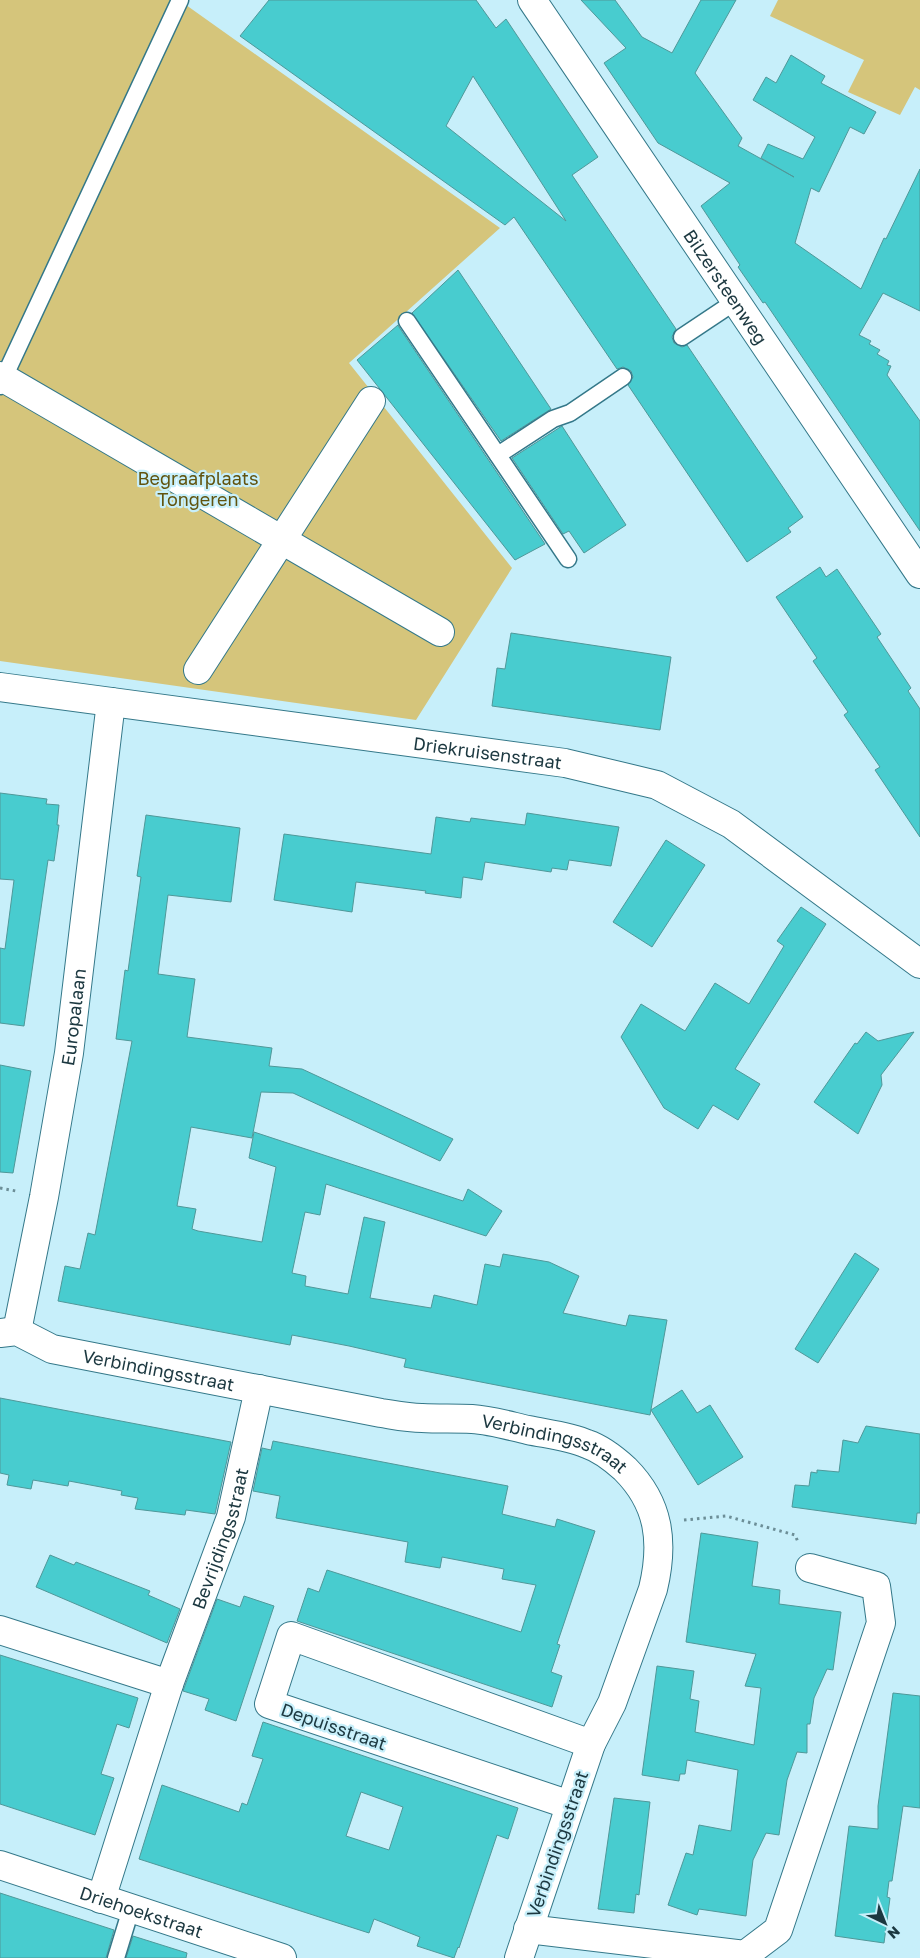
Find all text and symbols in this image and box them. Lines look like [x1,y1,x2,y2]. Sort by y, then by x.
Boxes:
street label: Bilzersteenweg [679,225,772,348]
park label: Begraafplaats Tongeren [137,467,259,510]
street label: Driekruisenstraat [412,732,563,773]
street label: Europalaan [56,967,90,1068]
street label: Verbindingsstraat [81,1344,236,1395]
street label: Verbindingsstraat [480,1409,633,1477]
street label: Bevrijdingsstraat [187,1466,252,1612]
street label: Depuisstraat [278,1698,390,1754]
street label: Verbindingsstraat [522,1768,592,1920]
street label: Driehoekstraat [77,1881,206,1942]
north arrow [860,1898,910,1948]
text: N [885,1923,904,1943]

